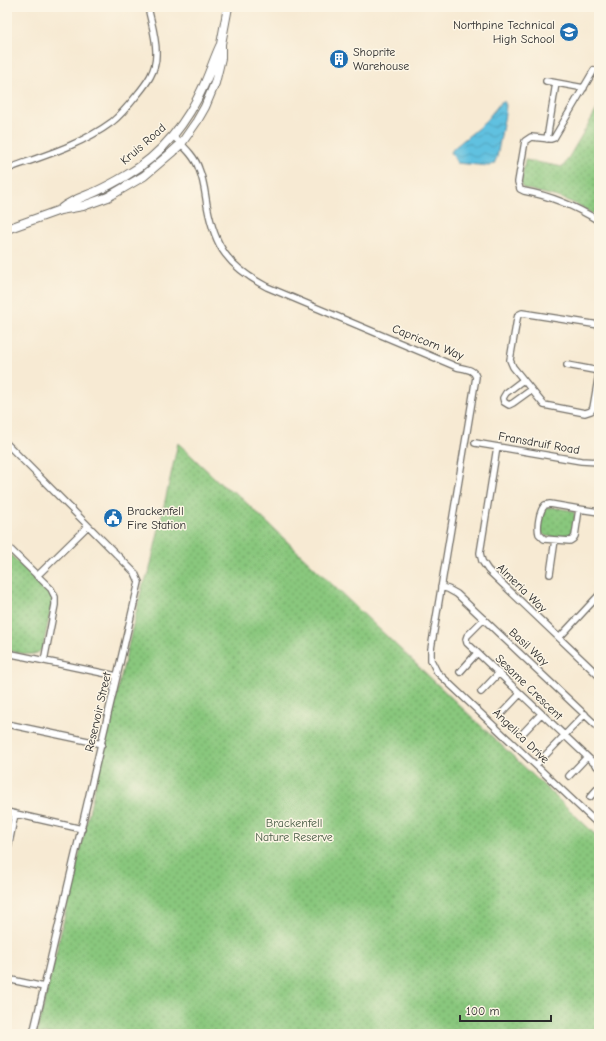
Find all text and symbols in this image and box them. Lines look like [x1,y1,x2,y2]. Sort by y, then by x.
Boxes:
place label: Northpine Technical High School [453,18,555,46]
school or university icon: Northpine Technical High School [558,21,580,43]
place label: Shoprite Warehouse [353,45,409,73]
building icon: Shoprite Warehouse [328,48,350,70]
street label: Kruis Road [118,121,168,167]
street label: Capricorn Way [390,321,466,363]
street label: Fransdruif Road [497,429,581,457]
place label: Brackenfell Fire Station [127,504,186,532]
public building icon: Brackenfell Fire Station [102,507,124,529]
street label: Almeria Way [494,561,550,616]
street label: Basil Way [506,625,552,669]
street label: Sesame Crescent [492,651,566,723]
street label: Reservoir Street [82,670,114,753]
street label: Angelica Drive [490,706,552,766]
park label: Brackenfell Nature Reserve [255,816,333,844]
scale bar [460,997,551,1023]
text: 100 m [466,1004,499,1018]

